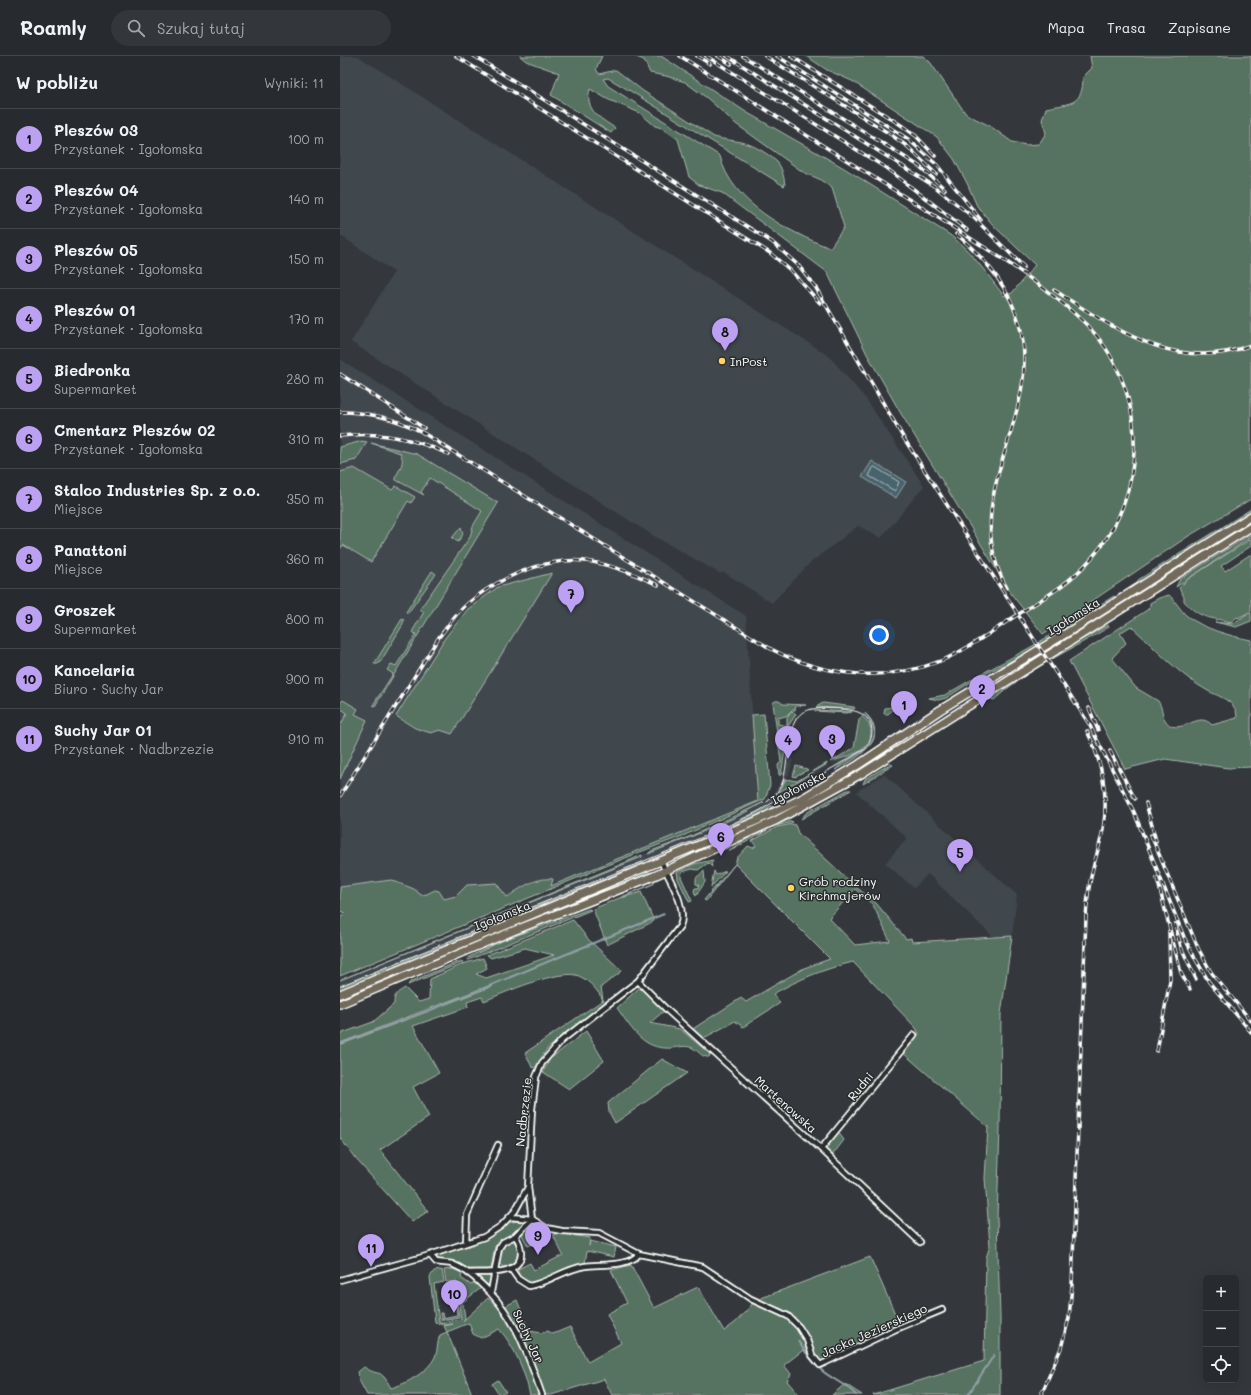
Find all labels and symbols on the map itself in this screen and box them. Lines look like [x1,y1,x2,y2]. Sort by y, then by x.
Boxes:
pin: 8 [712,318,738,351]
place label: InPost [730,353,767,369]
marker: InPost [717,356,727,366]
pin: 7 [558,580,584,613]
street label: Igołomska [1044,593,1102,639]
your location [869,625,889,645]
pin: 2 [969,675,995,708]
pin: 1 [891,691,917,724]
pin: 3 [819,725,845,758]
pin: 4 [775,726,801,759]
street label: Igołomska [768,766,828,808]
pin: 6 [708,823,734,856]
pin: 5 [947,839,973,872]
place label: Grób rodziny Kirchmajerów [799,873,881,903]
marker: Grób rodziny Kirchmajerów [786,883,796,893]
street label: Igołomska [471,896,533,934]
street label: Rudni [844,1068,876,1104]
street label: Martenowska [751,1072,821,1136]
street label: Nadbrzezie [511,1077,535,1147]
pin: 9 [525,1222,551,1255]
pin: 11 [358,1234,384,1267]
pin: 10 [441,1280,467,1313]
street label: Jacka Jezierskiego [819,1300,929,1360]
street label: Suchy Jar [510,1307,548,1365]

